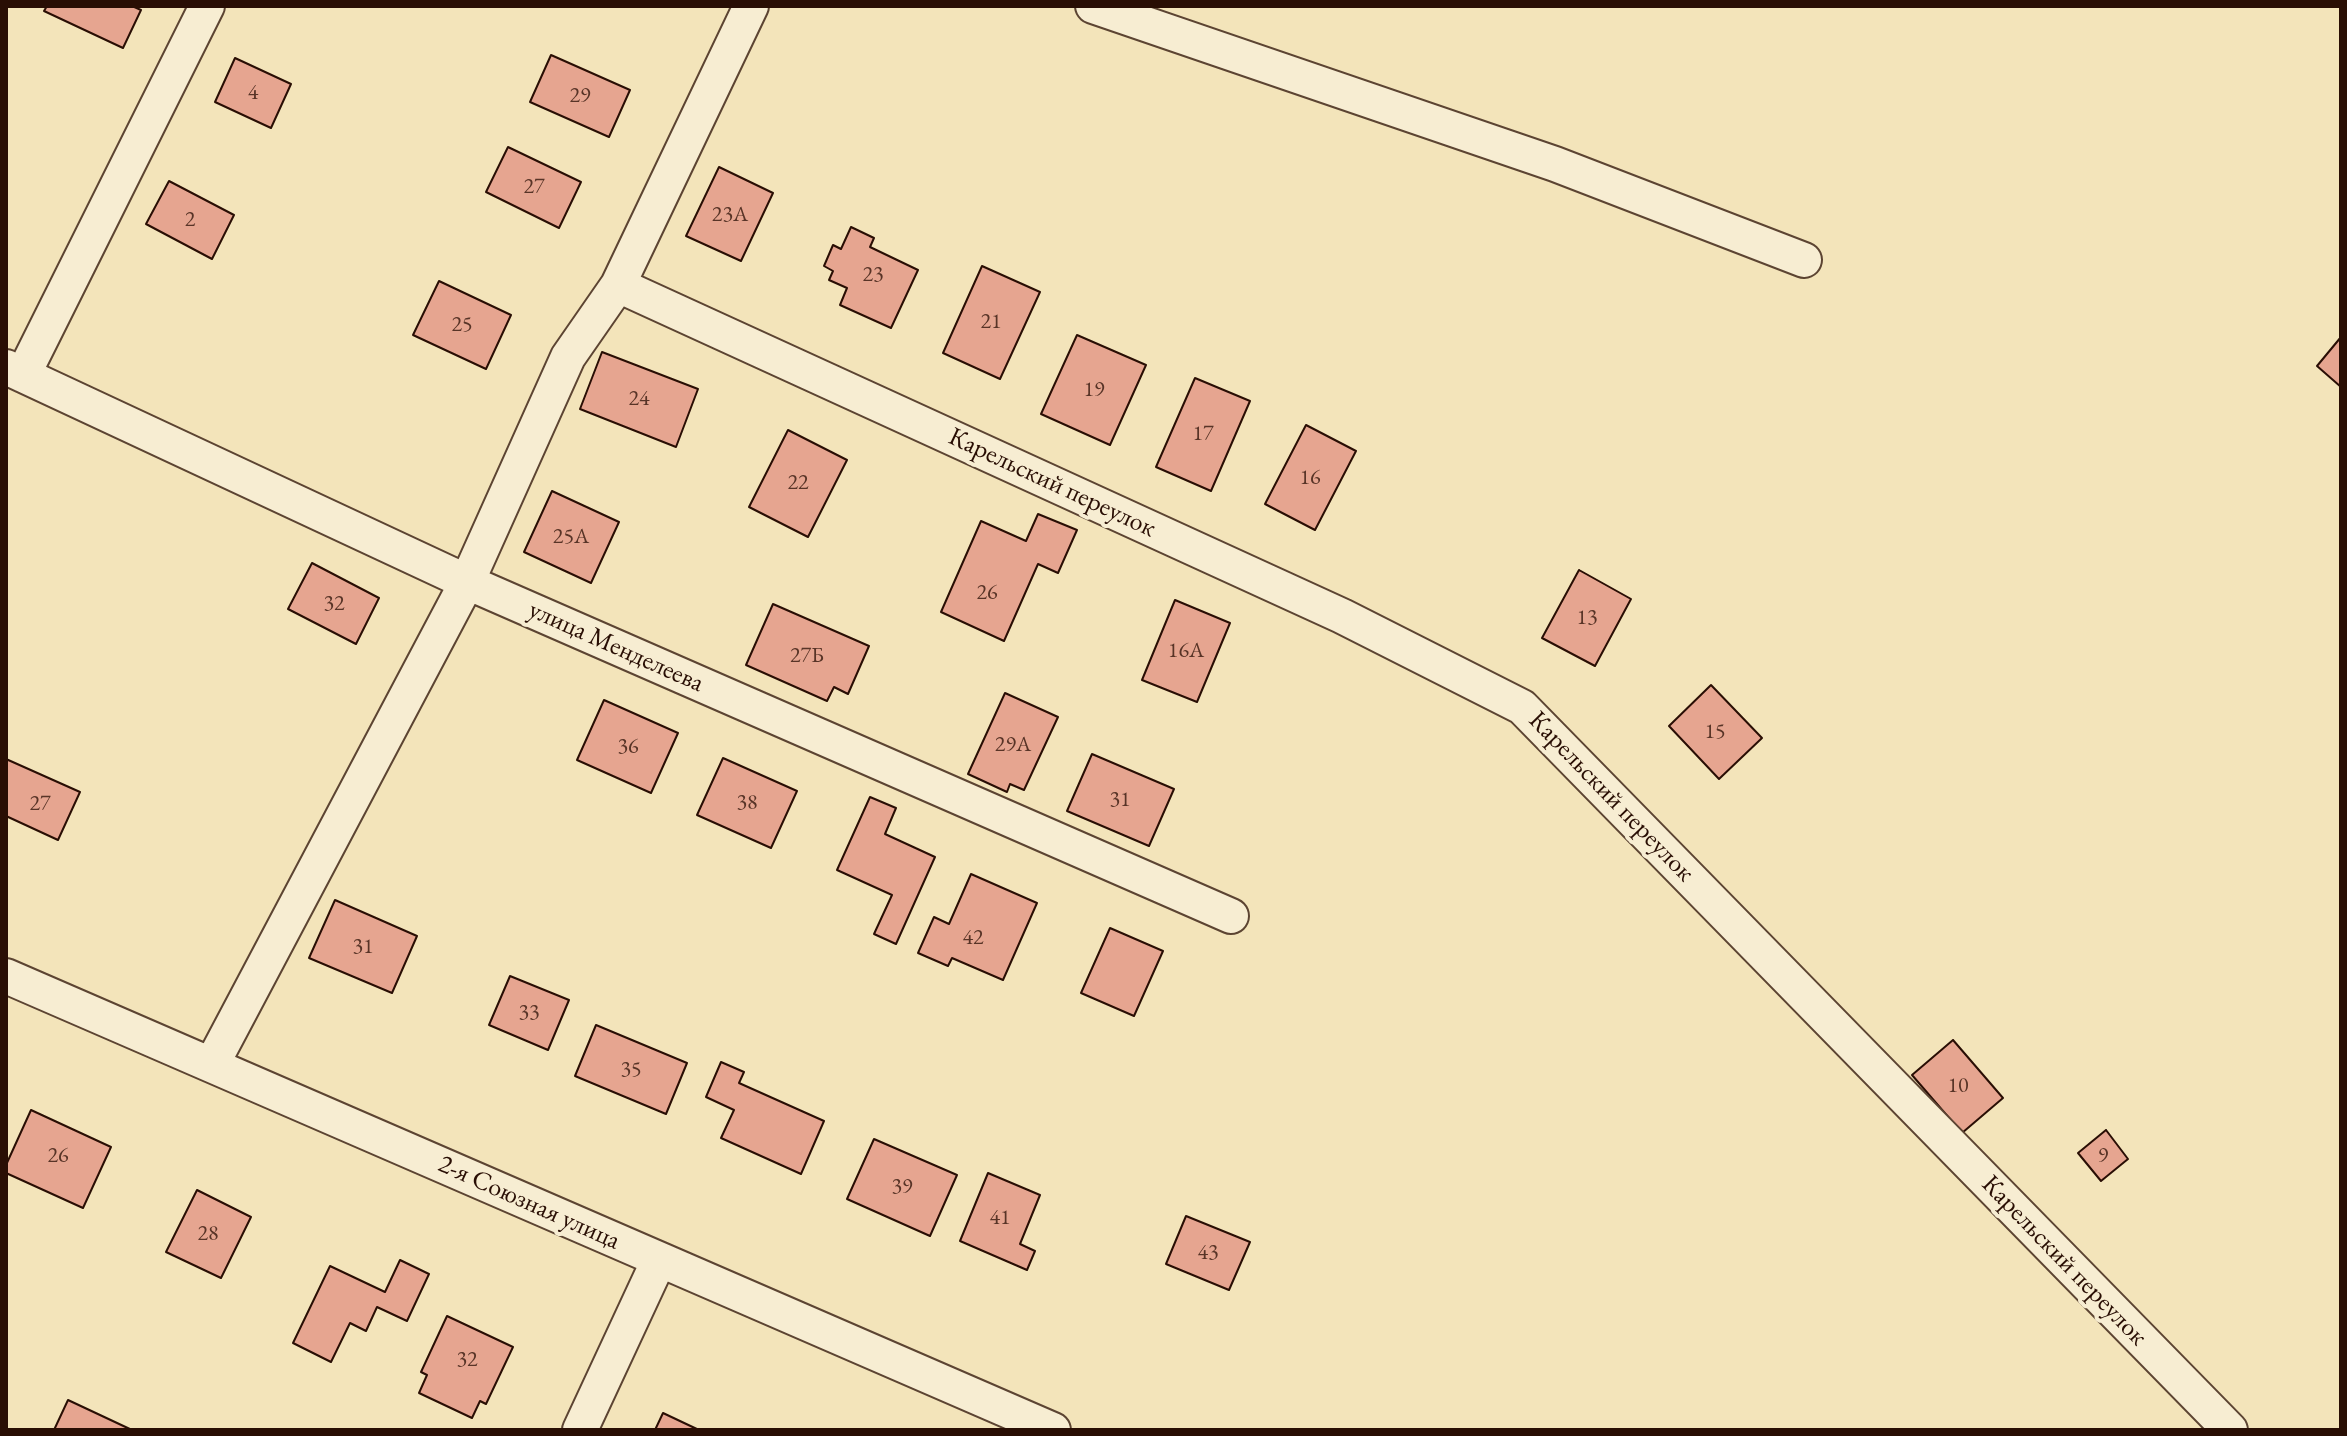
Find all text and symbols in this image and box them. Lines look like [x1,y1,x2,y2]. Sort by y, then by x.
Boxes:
house number: 4 [248,80,258,106]
house number: 29 [569,83,591,109]
house number: 27 [523,174,545,200]
house number: 23А [712,202,748,228]
house number: 2 [185,207,195,233]
house number: 23 [862,262,884,288]
house number: 21 [980,309,1002,335]
house number: 25 [451,312,473,338]
house number: 19 [1083,377,1105,403]
house number: 24 [628,386,650,412]
street label: Карельский переулок [944,421,1160,545]
house number: 17 [1192,421,1214,447]
house number: 16 [1299,465,1321,491]
house number: 22 [787,470,809,496]
house number: 25А [553,524,589,550]
house number: 26 [976,580,998,606]
house number: 32 [323,591,345,617]
street label: улица Менделеева [524,594,708,700]
house number: 13 [1576,605,1598,631]
house number: 16А [1168,638,1204,664]
house number: 27Б [790,643,824,669]
street label: Карельский переулок [1522,705,1700,889]
house number: 15 [1704,719,1726,745]
house number: 29А [995,732,1031,758]
house number: 36 [617,734,639,760]
house number: 31 [1109,787,1131,813]
house number: 38 [736,790,758,816]
house number: 27 [29,791,51,817]
house number: 42 [962,925,984,951]
house number: 31 [352,934,374,960]
house number: 33 [518,1000,540,1026]
house number: 35 [620,1057,642,1083]
house number: 10 [1947,1073,1969,1099]
house number: 26 [47,1143,69,1169]
house number: 9 [2098,1143,2108,1169]
street label: 2-я Союзная улица [433,1149,625,1257]
street label: Карельский переулок [1975,1169,2153,1353]
house number: 39 [891,1174,913,1200]
house number: 41 [989,1205,1011,1231]
house number: 28 [197,1221,219,1247]
house number: 43 [1197,1240,1219,1266]
house number: 32 [456,1347,478,1373]

